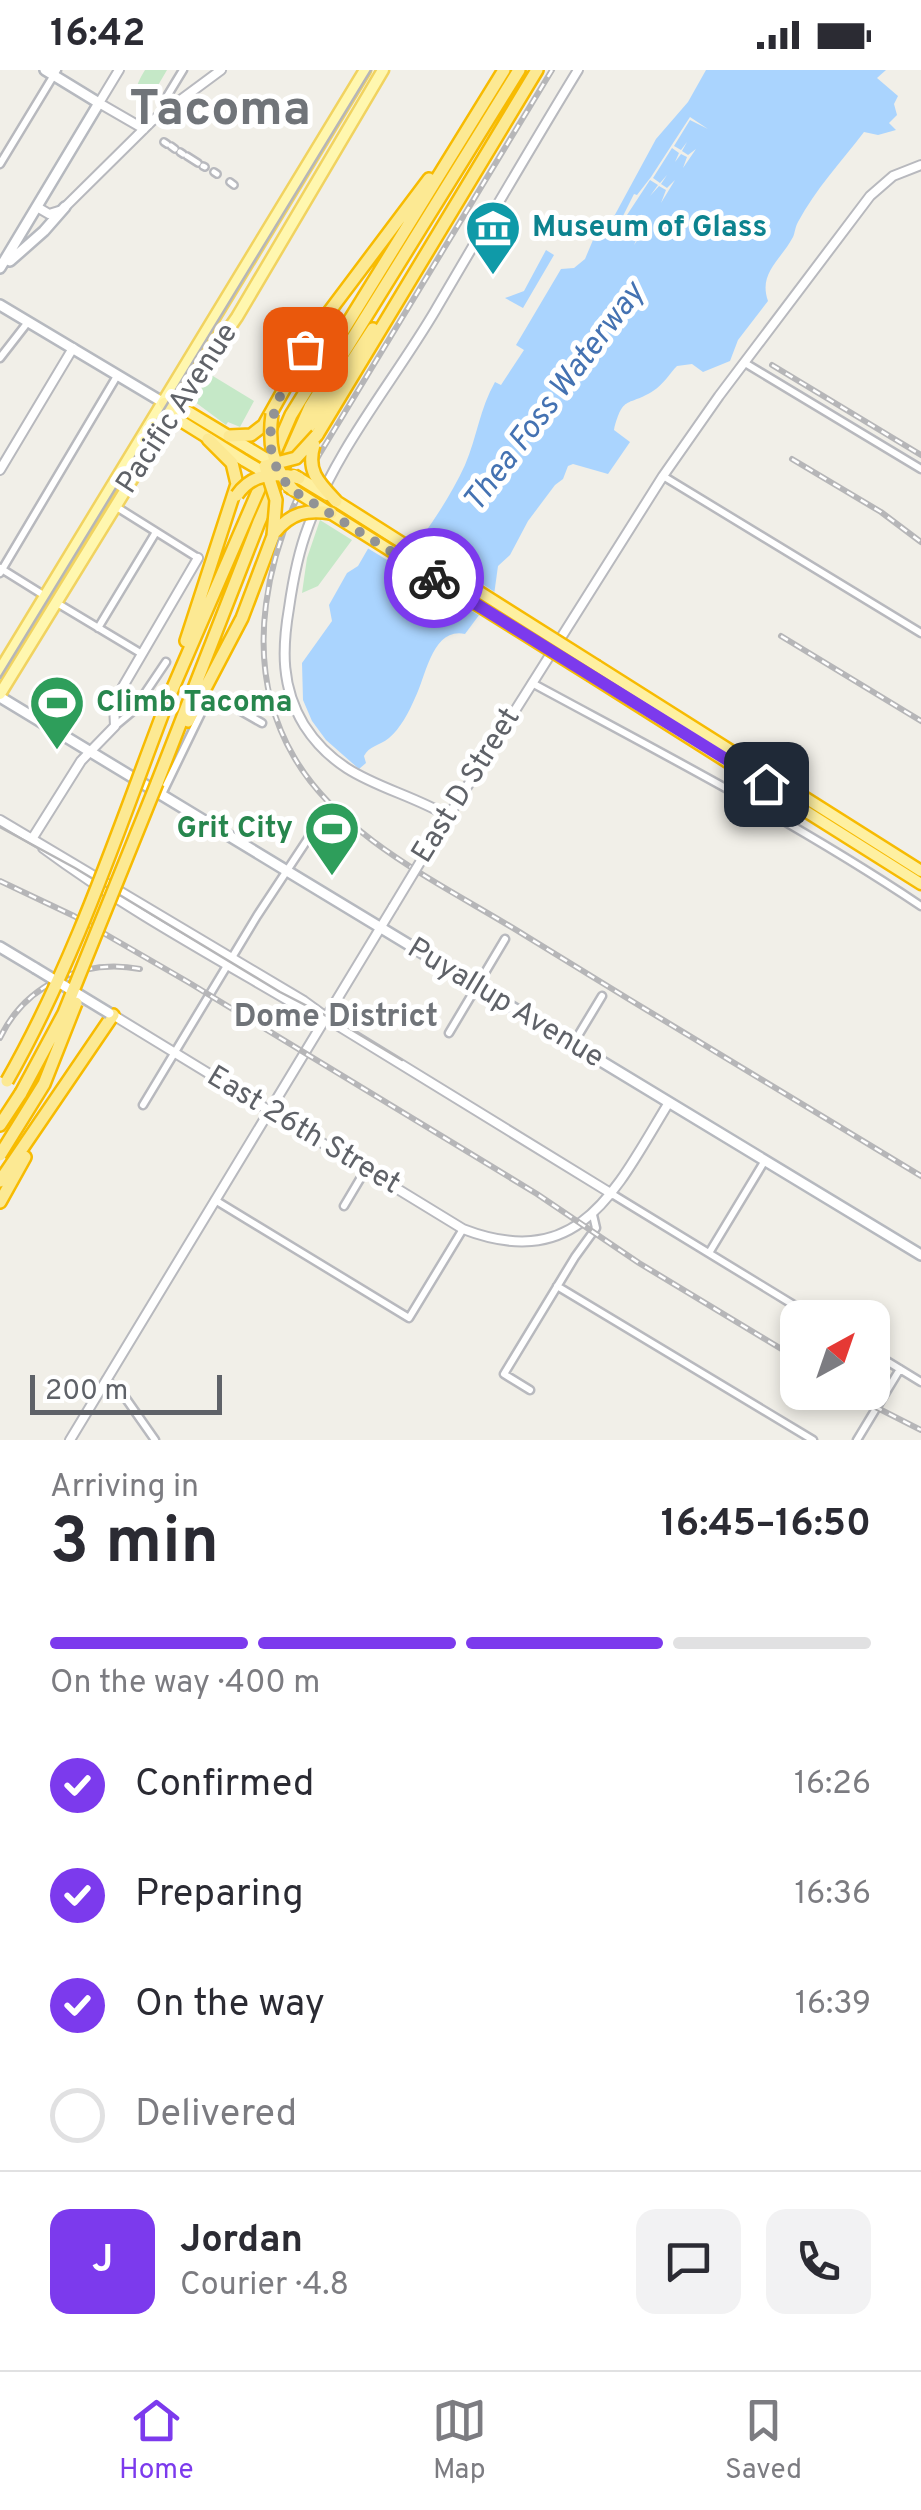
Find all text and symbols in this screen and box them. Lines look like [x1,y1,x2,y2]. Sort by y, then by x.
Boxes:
text: 16:42 [50,11,145,60]
district label: Tacoma [129,80,311,143]
museum icon: Museum of Glass [463,198,523,277]
place label: Museum of Glass [532,210,767,247]
water label: Thea Foss Waterway [455,273,656,521]
pin [263,307,348,392]
street label: Pacific Avenue [109,317,247,501]
icon: bag [278,322,333,377]
courier [384,528,484,628]
icon: bike [407,551,462,606]
sports icon: Climb Tacoma [27,673,87,752]
place label: Climb Tacoma [96,685,292,722]
street label: East D Street [405,702,529,870]
pin [724,742,809,827]
icon: home [739,757,794,812]
sports icon: Grit City [302,799,362,878]
place label: Grit City [177,811,293,848]
street label: Puyallup Avenue [400,931,610,1077]
district label: Dome District [234,998,438,1038]
street label: East 26th Street [199,1059,407,1203]
north arrow [780,1300,890,1410]
map controls [780,1300,890,1410]
scale bar [30,1370,222,1414]
text: 200 m [45,1374,128,1410]
text: Arriving in [50,1468,199,1508]
text: 16:45–16:50 [661,1501,871,1550]
text: 3 min [50,1504,219,1586]
text: On the way · 400 m [50,1664,320,1704]
icon: check [50,1758,105,1813]
text: Confirmed [135,1761,314,1810]
text: 16:26 [794,1765,871,1805]
icon: check [50,1868,105,1923]
text: Preparing [135,1871,304,1920]
text: 16:36 [794,1875,871,1915]
icon: check [50,1978,105,2033]
text: On the way [135,1981,325,2030]
text: 16:39 [795,1985,871,2025]
text: Delivered [135,2091,297,2140]
button: chat [636,2209,741,2314]
button: phone [766,2209,871,2314]
text: Jordan [180,2217,303,2266]
text: J [92,2237,113,2286]
text: Courier · 4.8 [180,2266,349,2306]
tab: Home [119,2393,193,2489]
tab: Map [432,2393,487,2489]
tab: Saved [725,2393,802,2489]

